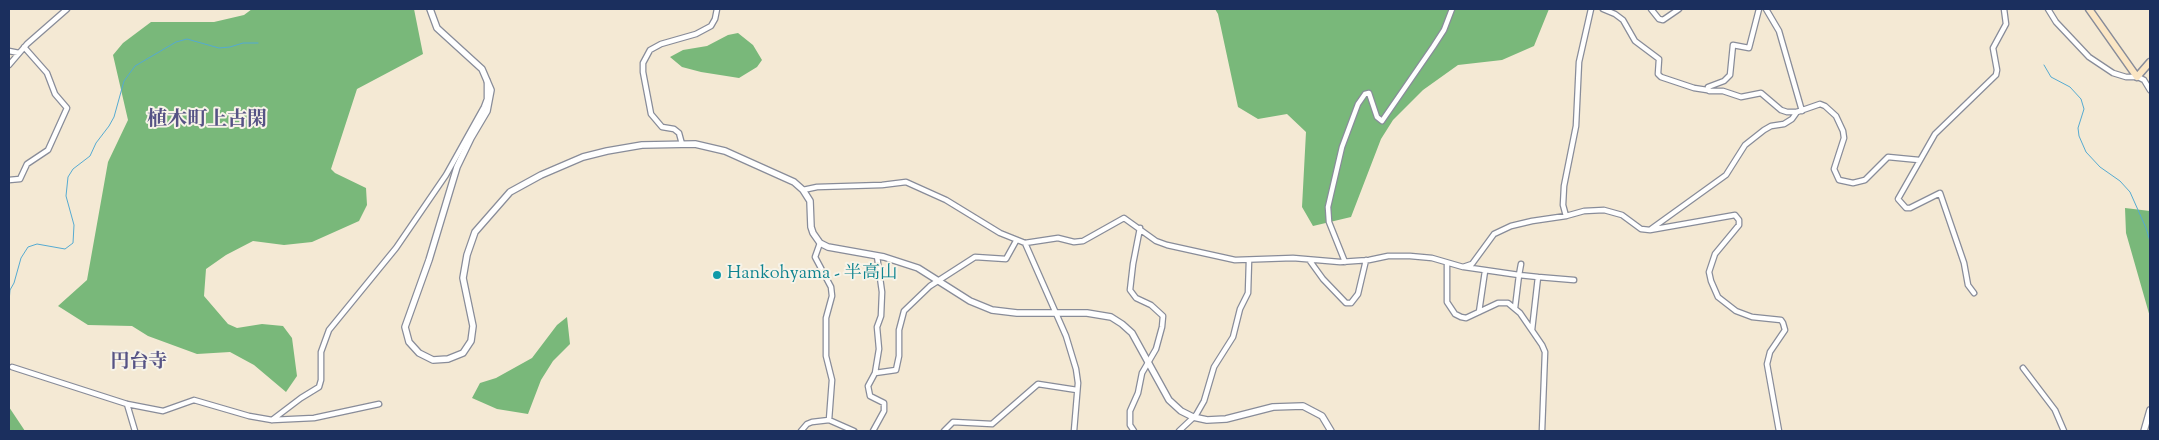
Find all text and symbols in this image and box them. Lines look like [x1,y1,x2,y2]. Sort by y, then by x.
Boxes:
district label: 植木町上古閑 [147,110,267,134]
place label: Hankohyama - 半高山 [727,264,898,286]
marker: Hankohyama - 半高山 [711,269,723,281]
district label: 円台寺 [111,353,167,375]

